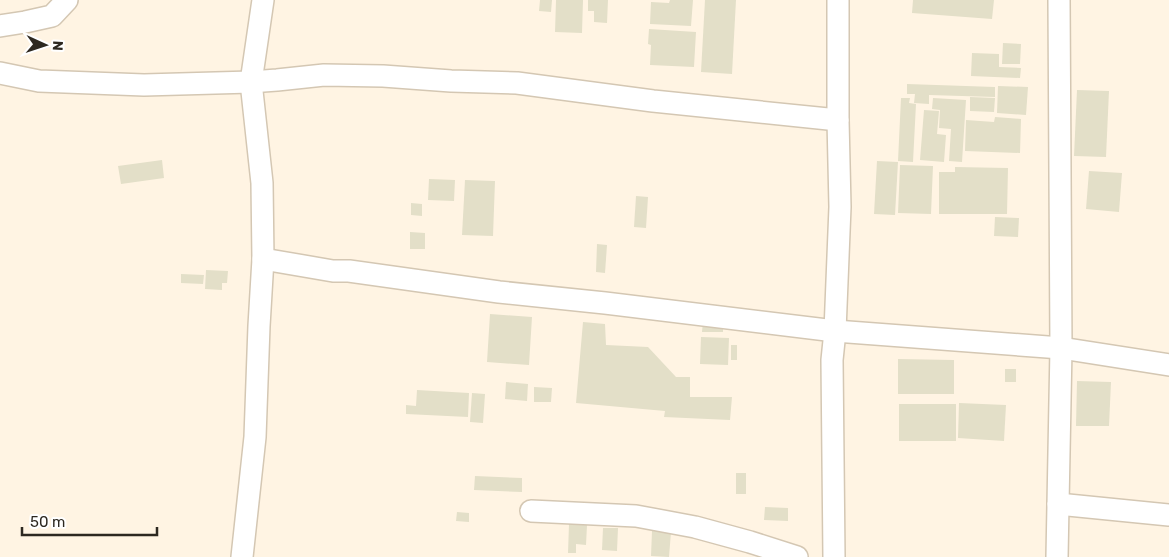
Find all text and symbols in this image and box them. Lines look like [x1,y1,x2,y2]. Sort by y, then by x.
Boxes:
north arrow [20,20,70,70]
text: N [49,40,66,51]
scale bar [22,504,158,536]
text: 50 m [30,513,65,531]

